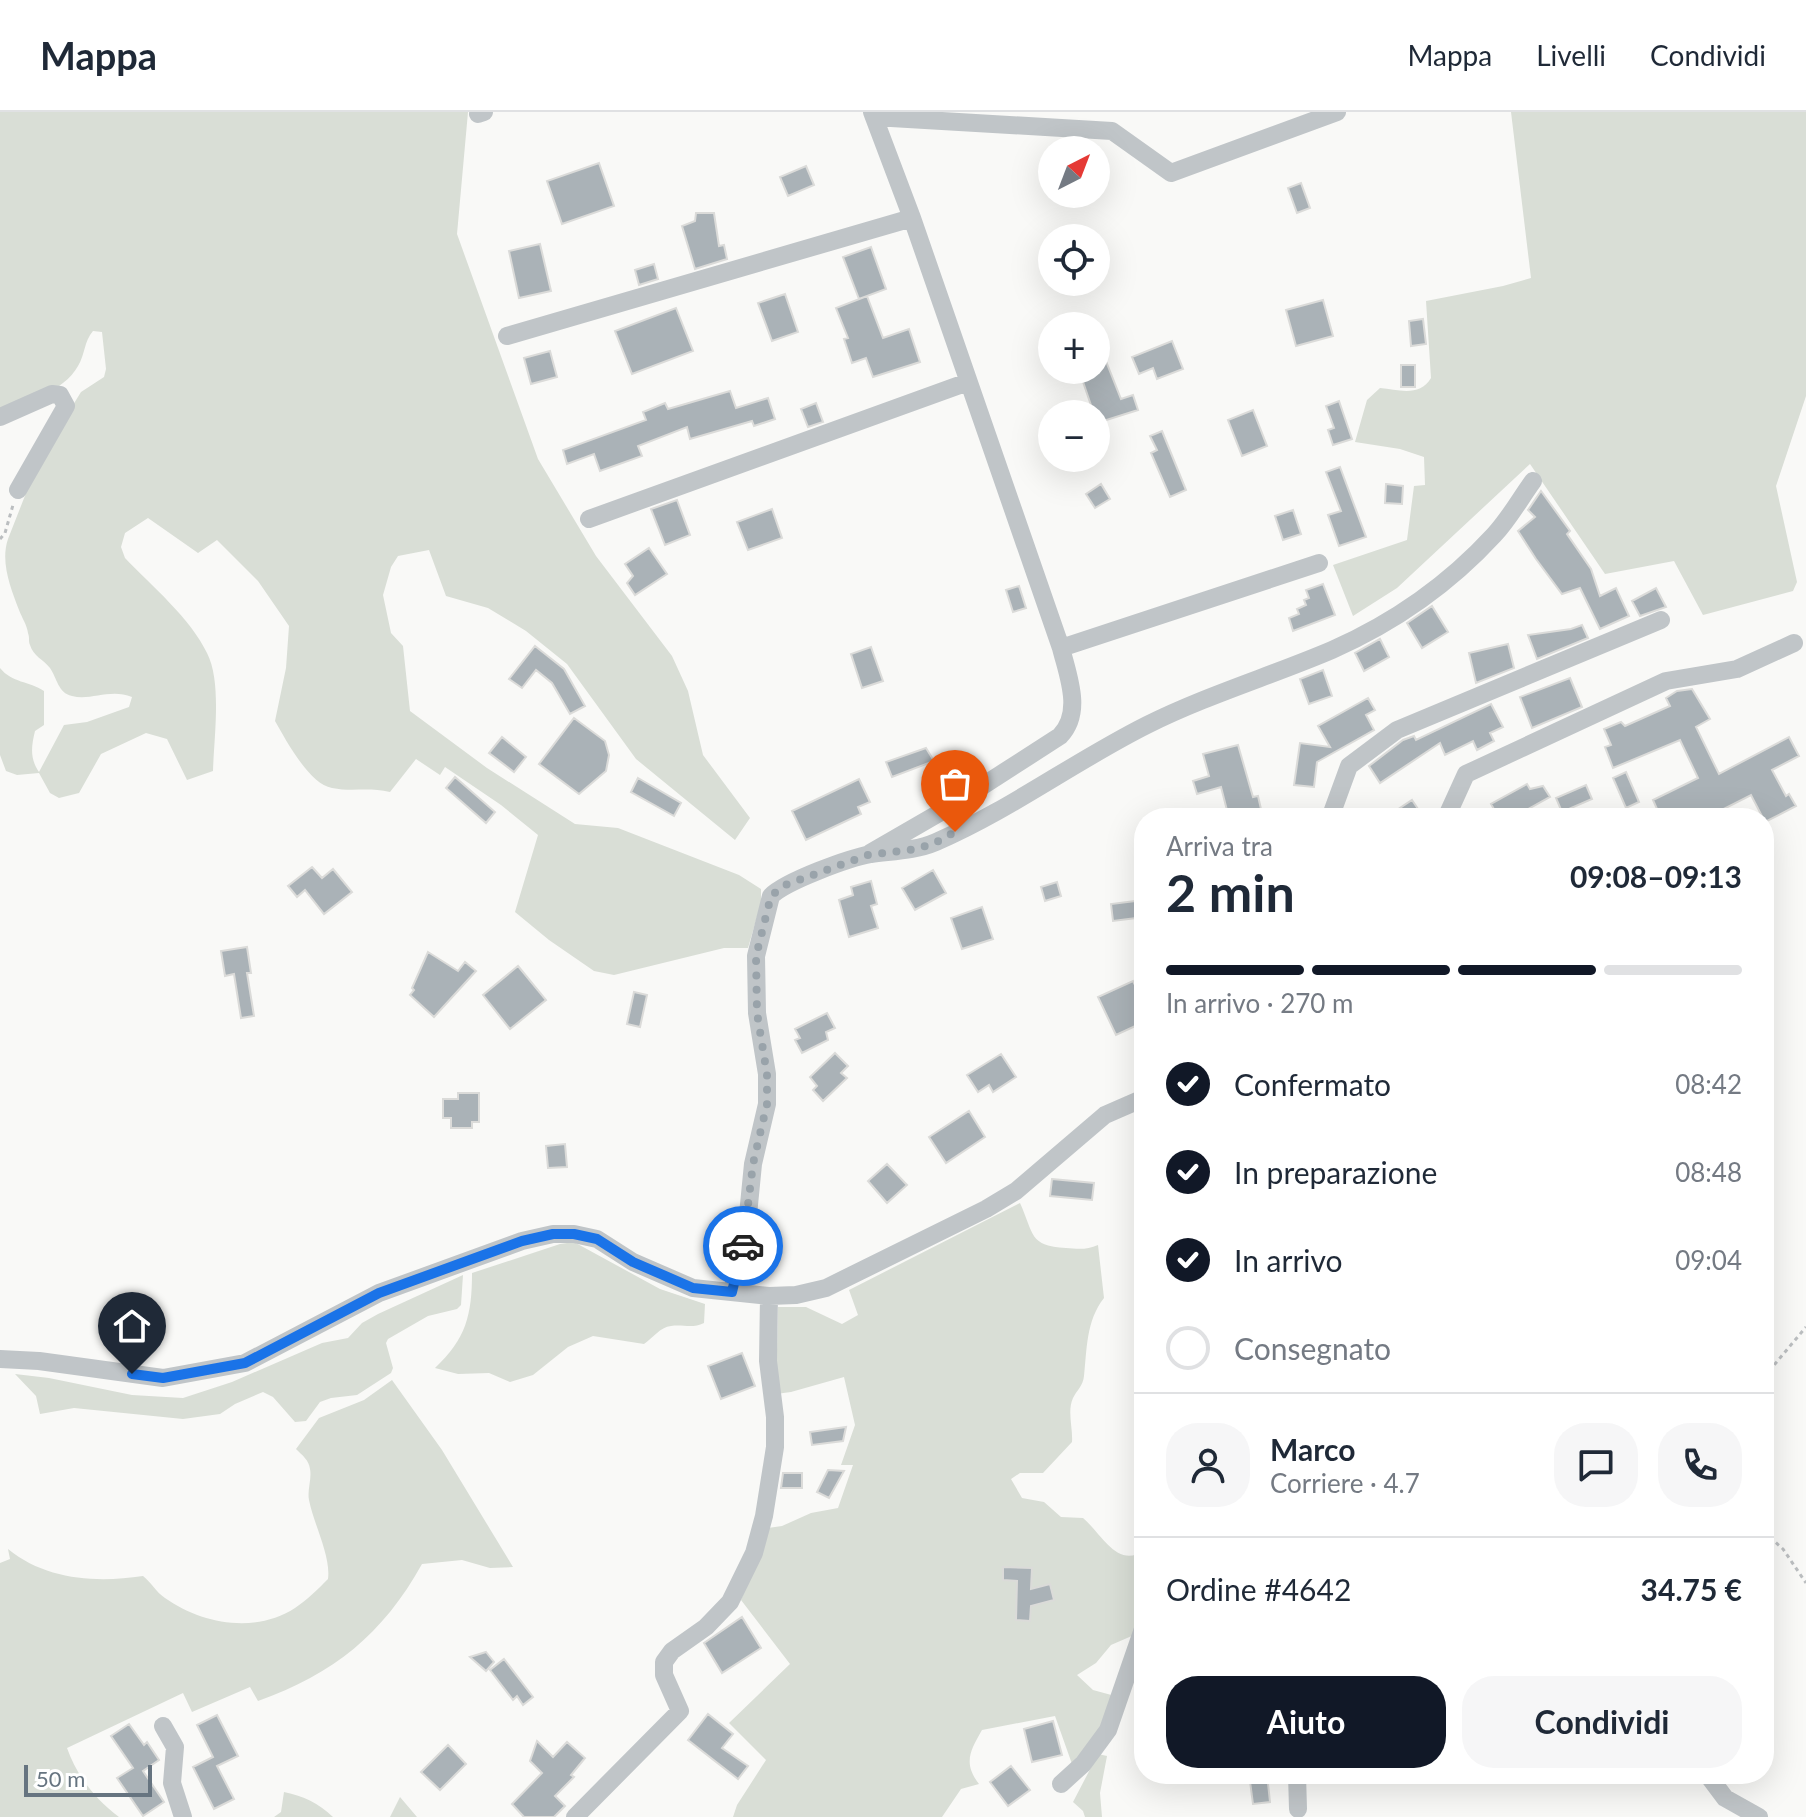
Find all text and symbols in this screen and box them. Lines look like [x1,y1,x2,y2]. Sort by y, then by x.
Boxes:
text: Mappa [40,32,157,78]
text: Mappa [1407,38,1492,72]
text: Livelli [1536,38,1606,72]
text: Condividi [1650,38,1766,72]
north arrow [1038,136,1110,208]
map controls [1038,136,1110,472]
button: locate [1038,224,1110,296]
button: + [1038,312,1110,384]
button: − [1038,400,1110,472]
pin [921,750,989,832]
icon: bag [933,762,977,806]
text: Arriva tra [1166,830,1273,862]
text: 09:08–09:13 [1570,858,1742,894]
text: 2 min [1166,861,1295,923]
text: In arrivo · 270 m [1166,987,1354,1019]
icon: check [1166,1062,1210,1106]
text: Confermato [1234,1066,1391,1102]
text: 08:42 [1675,1068,1742,1100]
icon: check [1166,1150,1210,1194]
text: In preparazione [1234,1154,1437,1190]
text: 08:48 [1675,1156,1742,1188]
courier [703,1206,783,1286]
icon: car [721,1224,765,1268]
icon: check [1166,1238,1210,1282]
text: In arrivo [1234,1242,1343,1278]
text: 09:04 [1675,1244,1742,1276]
pin [98,1292,166,1374]
icon: home [110,1304,154,1348]
text: Consegnato [1234,1330,1391,1366]
button: person [1166,1423,1250,1507]
button: chat [1554,1423,1638,1507]
button: phone [1658,1423,1742,1507]
text: Marco [1270,1431,1355,1467]
text: Corriere · 4.7 [1270,1467,1420,1499]
text: Ordine #4642 [1166,1571,1351,1607]
text: 34.75 € [1641,1571,1742,1607]
button: Aiuto [1166,1676,1446,1768]
button: Condividi [1462,1676,1742,1768]
scale bar [24,1761,152,1797]
text: 50 m [36,1765,85,1792]

